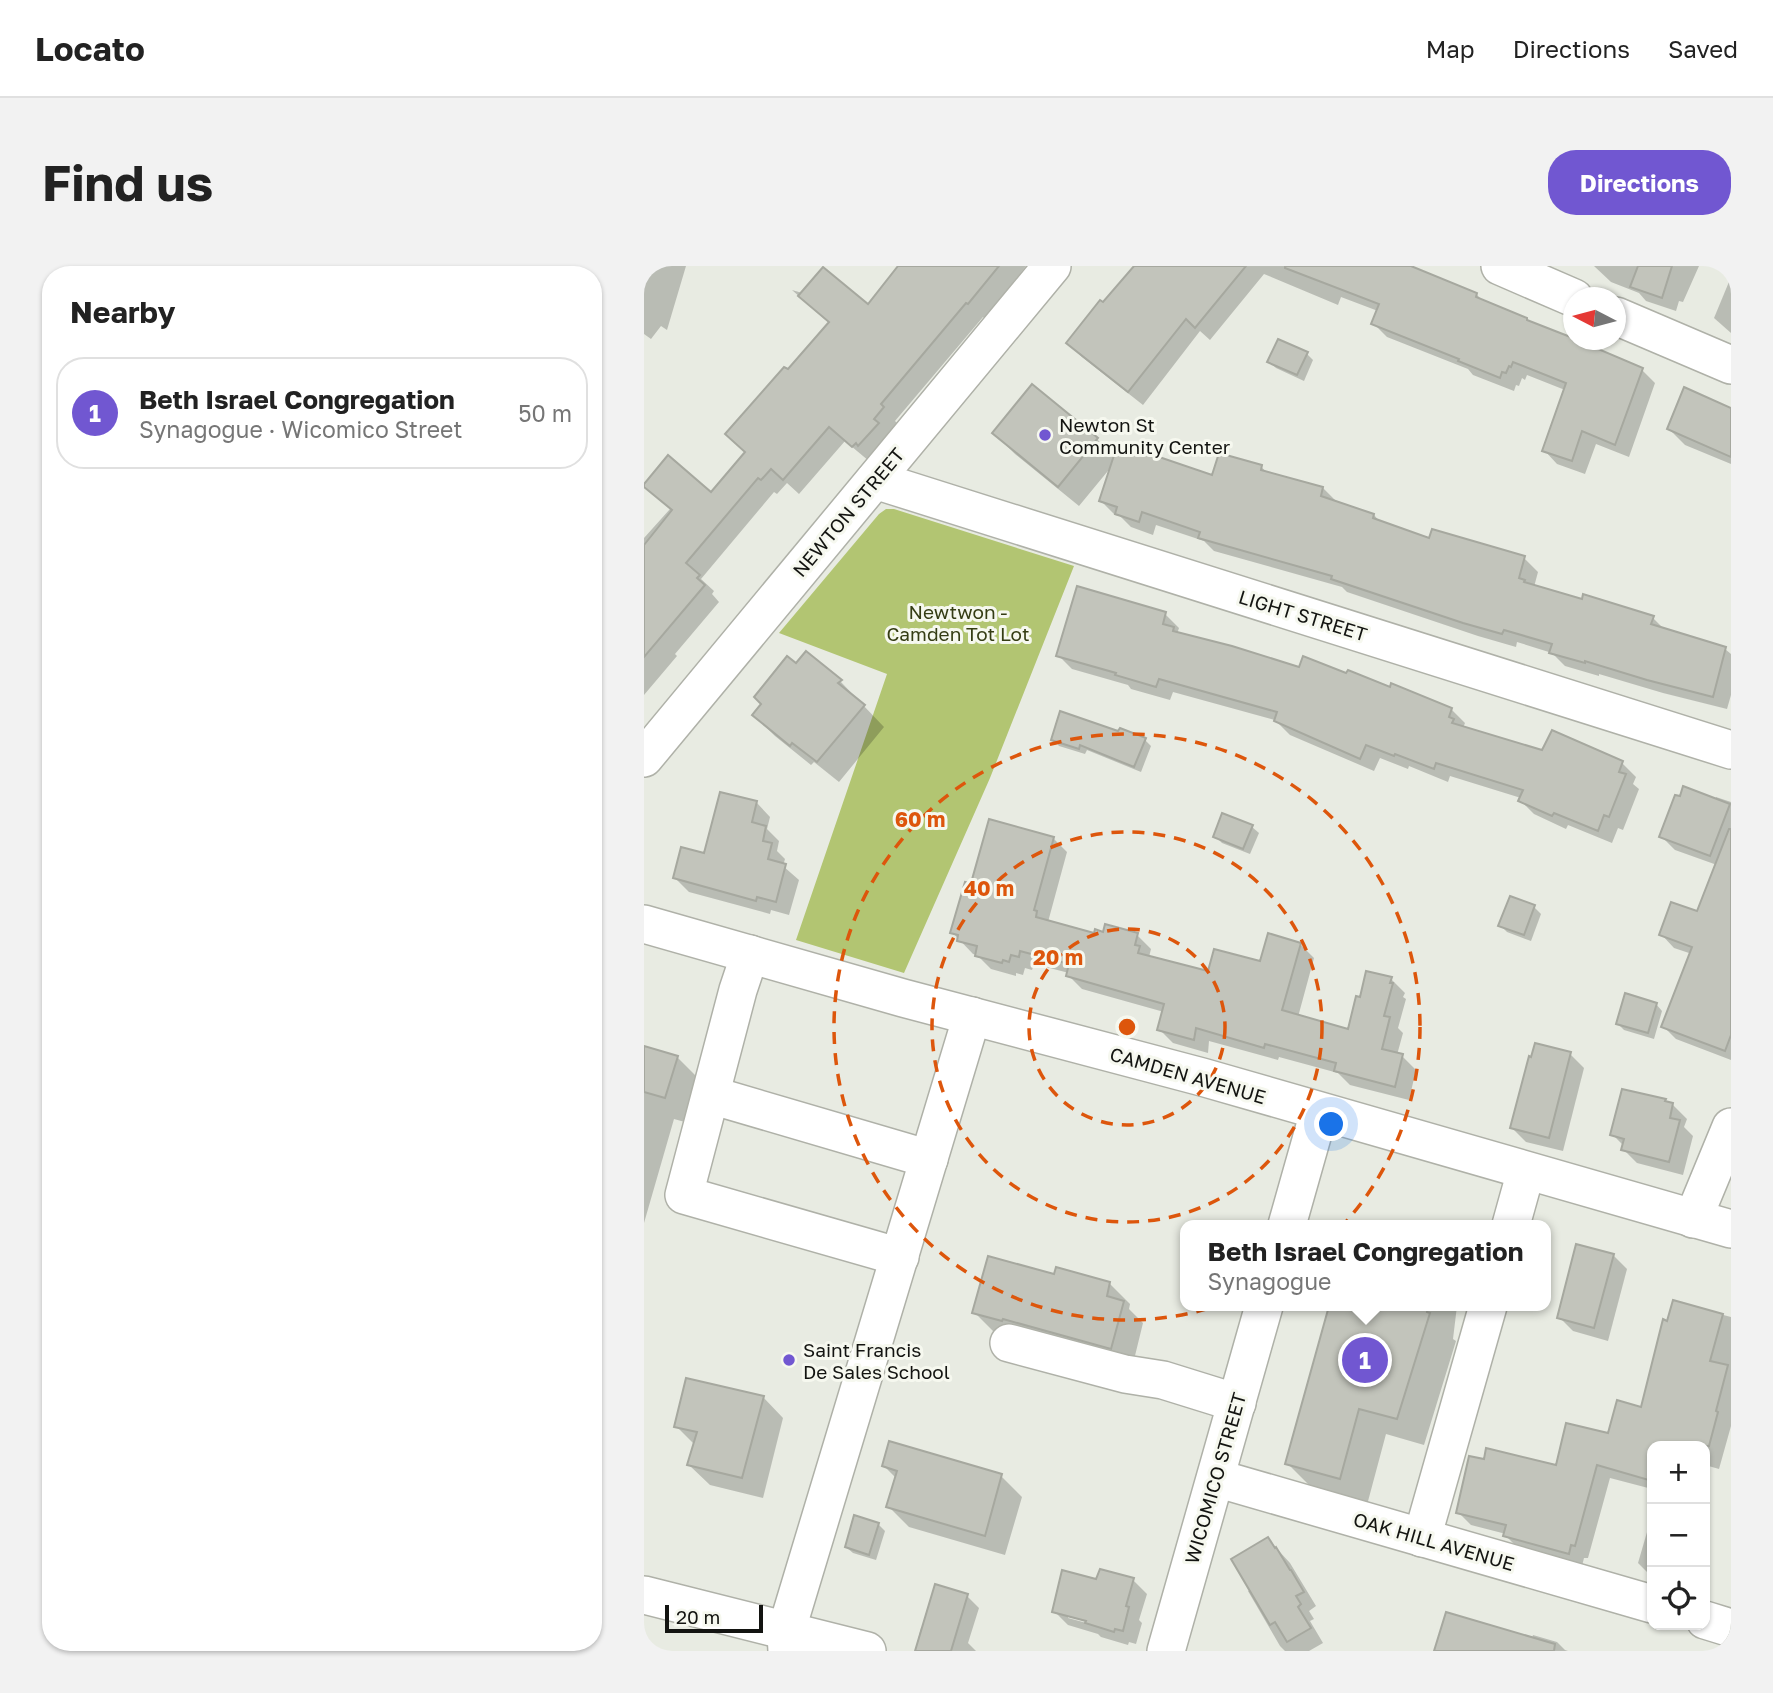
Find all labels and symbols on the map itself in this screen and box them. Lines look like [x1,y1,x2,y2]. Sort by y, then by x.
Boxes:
north arrow [1563,287,1626,350]
place label: Newton St Community Center [1059,413,1231,458]
marker: Newton St Community Center [1037,427,1053,443]
street label: NEWTON STREET [787,443,909,581]
street label: LIGHT STREET [1236,585,1370,646]
park label: Newtwon - Camden Tot Lot [886,600,1030,645]
text: 60 m [895,806,945,832]
text: 40 m [964,875,1014,901]
text: 20 m [1033,944,1083,970]
centre of rings [1115,1015,1139,1039]
street label: CAMDEN AVENUE [1107,1042,1269,1108]
your location [1314,1107,1348,1141]
pin: 1 [1342,1334,1388,1386]
place label: Saint Francis De Sales School [803,1338,950,1383]
marker: Saint Francis De Sales School [781,1352,797,1368]
street label: WICOMICO STREET [1180,1390,1251,1566]
street label: OAK HILL AVENUE [1351,1507,1517,1575]
scale bar [665,1602,763,1634]

